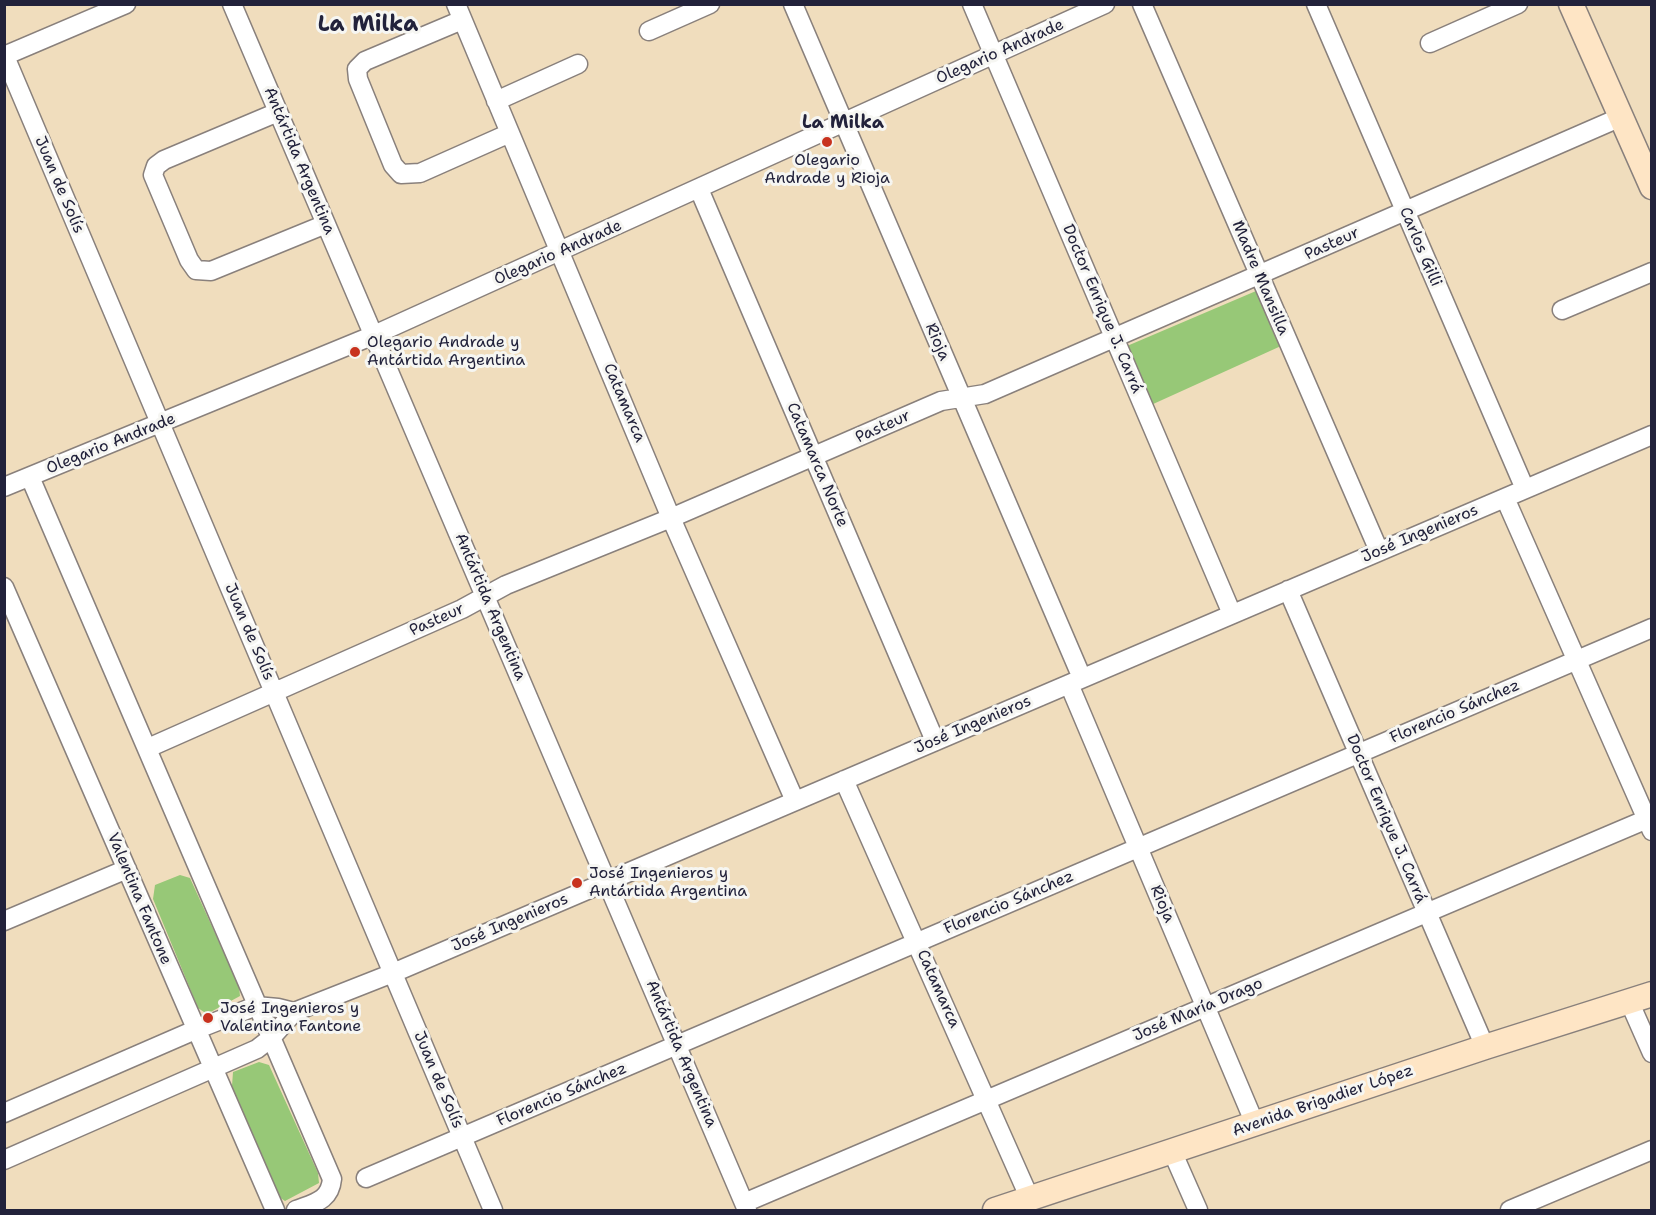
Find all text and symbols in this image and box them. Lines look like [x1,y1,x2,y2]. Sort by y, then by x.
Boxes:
district label: La Milka [318,12,418,38]
street label: Olegario Andrade [933,15,1067,89]
street label: Antártida Argentina [259,84,339,238]
district label: La Milka [802,112,884,134]
street label: Juan de Solís [30,134,88,236]
marker: Olegario Andrade y Rioja [820,135,834,149]
place label: Olegario Andrade y Rioja [764,151,890,189]
street label: Carlos Gilli [1395,204,1445,290]
street label: Olegario Andrade [491,216,625,290]
street label: Madre Mansilla [1227,218,1293,338]
street label: Doctor Enrique J. Carrá [1058,222,1146,396]
street label: Pasteur [1302,223,1362,265]
street label: Rioja [921,320,953,364]
place label: Olegario Andrade y Antártida Argentina [367,333,525,371]
marker: Olegario Andrade y Antártida Argentina [348,345,362,359]
street label: Catamarca [599,361,649,445]
street label: Catamarca Norte [782,400,852,530]
street label: Pasteur [853,406,913,448]
street label: Olegario Andrade [44,409,178,479]
street label: José Ingenieros [1359,501,1481,567]
street label: Antártida Argentina [450,530,530,684]
street label: Juan de Solís [220,581,278,683]
street label: Pasteur [407,599,467,641]
street label: Florencio Sánchez [1387,676,1523,748]
street label: José Ingenieros [912,692,1034,758]
street label: Doctor Enrique J. Carrá [1342,732,1430,906]
street label: Valentina Fantone [103,830,175,968]
place label: José Ingenieros y Antártida Argentina [589,864,747,902]
street label: Florencio Sánchez [941,867,1077,939]
marker: José Ingenieros y Antártida Argentina [570,876,584,890]
street label: Rioja [1146,882,1178,926]
street label: José Ingenieros [449,890,571,956]
street label: Catamarca [912,947,964,1031]
street label: José María Drago [1130,974,1266,1046]
street label: Antártida Argentina [641,977,721,1131]
place label: José Ingenieros y Valentina Fantone [220,999,361,1037]
marker: José Ingenieros y Valentina Fantone [201,1011,215,1025]
street label: Juan de Solís [409,1029,467,1131]
street label: Florencio Sánchez [494,1059,630,1131]
street label: Avenida Brigadier López [1230,1061,1416,1141]

